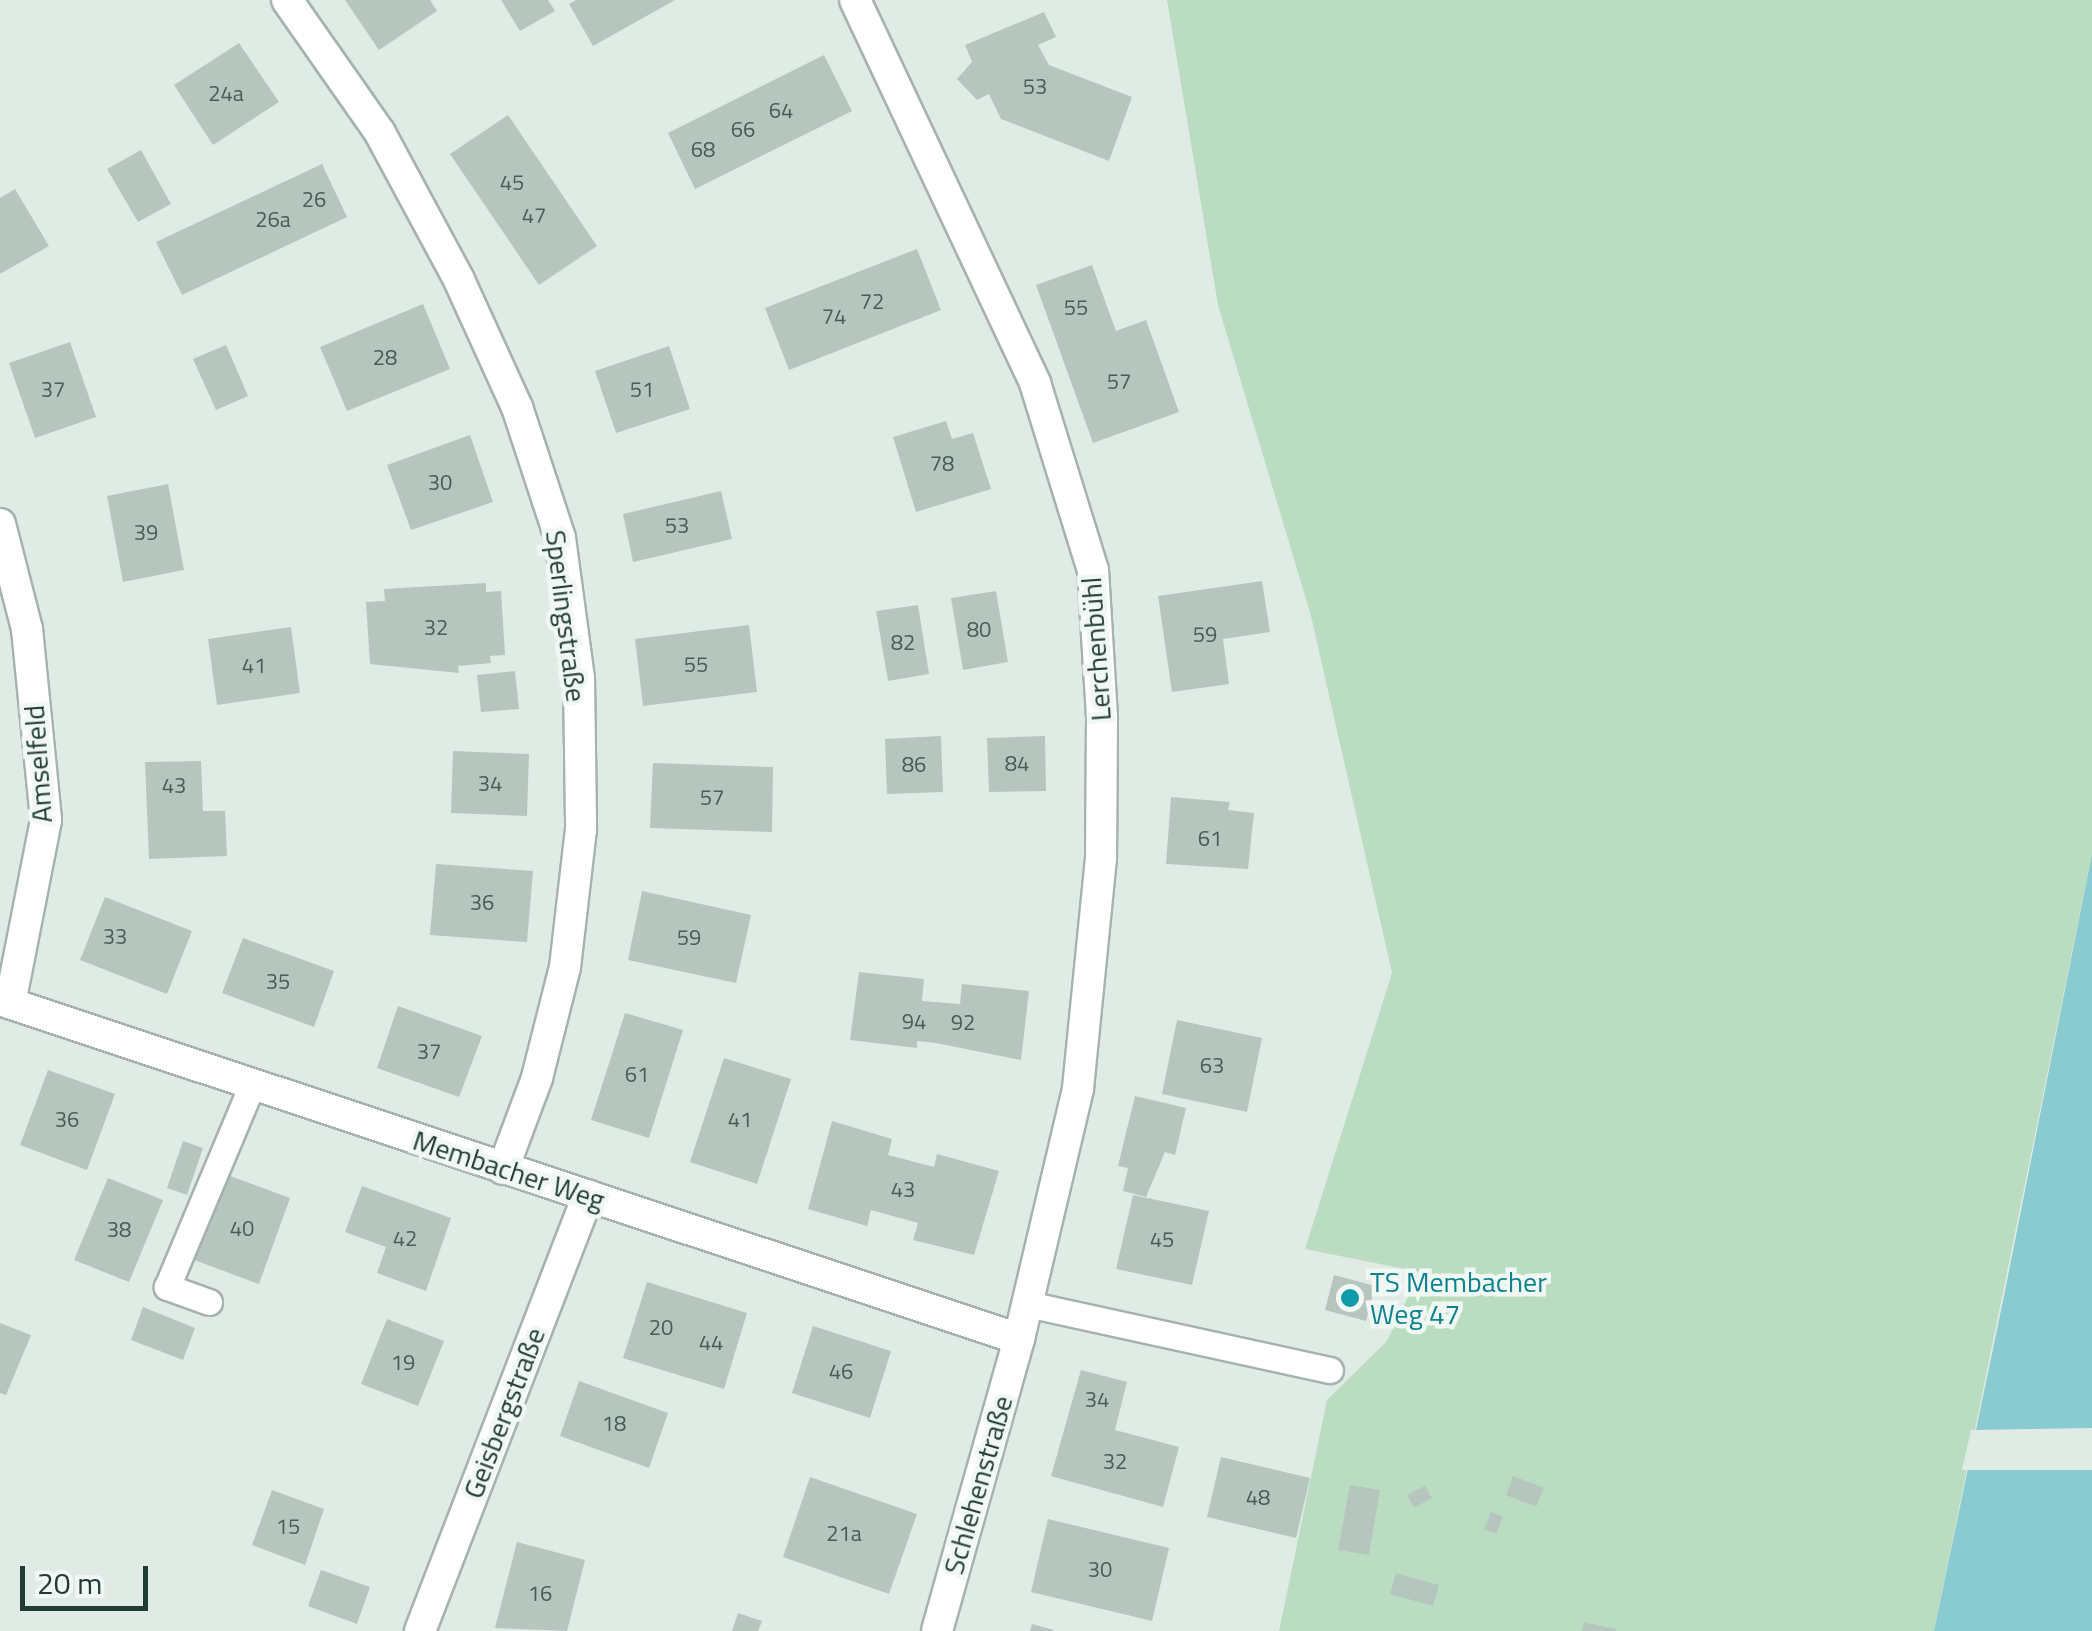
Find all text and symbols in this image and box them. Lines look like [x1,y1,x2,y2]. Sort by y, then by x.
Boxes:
house number: 53 [1023,74,1047,100]
house number: 24a [208,81,244,107]
house number: 64 [769,98,793,124]
house number: 66 [731,117,755,143]
house number: 68 [691,137,715,163]
house number: 45 [500,170,524,196]
house number: 26 [302,187,326,213]
house number: 47 [522,203,546,229]
house number: 26a [255,207,291,233]
house number: 72 [860,289,884,315]
house number: 55 [1064,295,1088,321]
house number: 74 [822,304,846,330]
house number: 28 [373,345,397,371]
house number: 57 [1107,369,1131,395]
house number: 37 [41,377,65,403]
house number: 51 [630,377,654,403]
house number: 78 [930,451,954,477]
house number: 30 [428,470,452,496]
house number: 53 [665,513,689,539]
house number: 39 [134,520,158,546]
street label: Sperlingstraße [539,528,593,704]
street label: Lerchenbühl [1074,576,1118,722]
house number: 32 [424,615,448,641]
house number: 80 [967,617,991,643]
house number: 59 [1193,622,1217,648]
house number: 82 [891,630,915,656]
house number: 55 [684,652,708,678]
house number: 41 [242,653,266,679]
street label: Amselfeld [17,704,59,824]
house number: 84 [1005,751,1029,777]
house number: 86 [902,752,926,778]
house number: 34 [478,771,502,797]
house number: 43 [162,773,186,799]
house number: 57 [700,785,724,811]
house number: 61 [1198,826,1222,852]
house number: 36 [470,890,494,916]
house number: 33 [103,924,127,950]
house number: 59 [677,925,701,951]
house number: 35 [266,969,290,995]
house number: 94 [902,1009,926,1035]
house number: 92 [951,1010,975,1036]
house number: 37 [417,1039,441,1065]
house number: 63 [1200,1053,1224,1079]
house number: 61 [625,1062,649,1088]
house number: 36 [55,1107,79,1133]
house number: 41 [728,1107,752,1133]
street label: Membacher Weg [409,1123,609,1217]
house number: 43 [891,1177,915,1203]
house number: 40 [230,1216,254,1242]
house number: 38 [107,1217,131,1243]
house number: 42 [393,1226,417,1252]
house number: 45 [1150,1227,1174,1253]
place label: TS Membacher Weg 47 [1370,1265,1547,1331]
marker: TS Membacher Weg 47 [1339,1287,1361,1309]
house number: 20 [649,1315,673,1341]
street label: Geisbergstraße [456,1323,552,1503]
house number: 44 [699,1330,723,1356]
house number: 19 [391,1350,415,1376]
house number: 46 [829,1359,853,1385]
house number: 34 [1085,1387,1109,1413]
street label: Schlehenstraße [936,1392,1020,1578]
house number: 18 [602,1411,626,1437]
house number: 32 [1103,1449,1127,1475]
house number: 48 [1246,1485,1270,1511]
house number: 15 [276,1514,300,1540]
house number: 21a [826,1521,862,1547]
scale bar [25,1546,152,1608]
house number: 30 [1088,1557,1112,1583]
text: 20 m [37,1560,102,1606]
house number: 16 [528,1581,552,1607]

